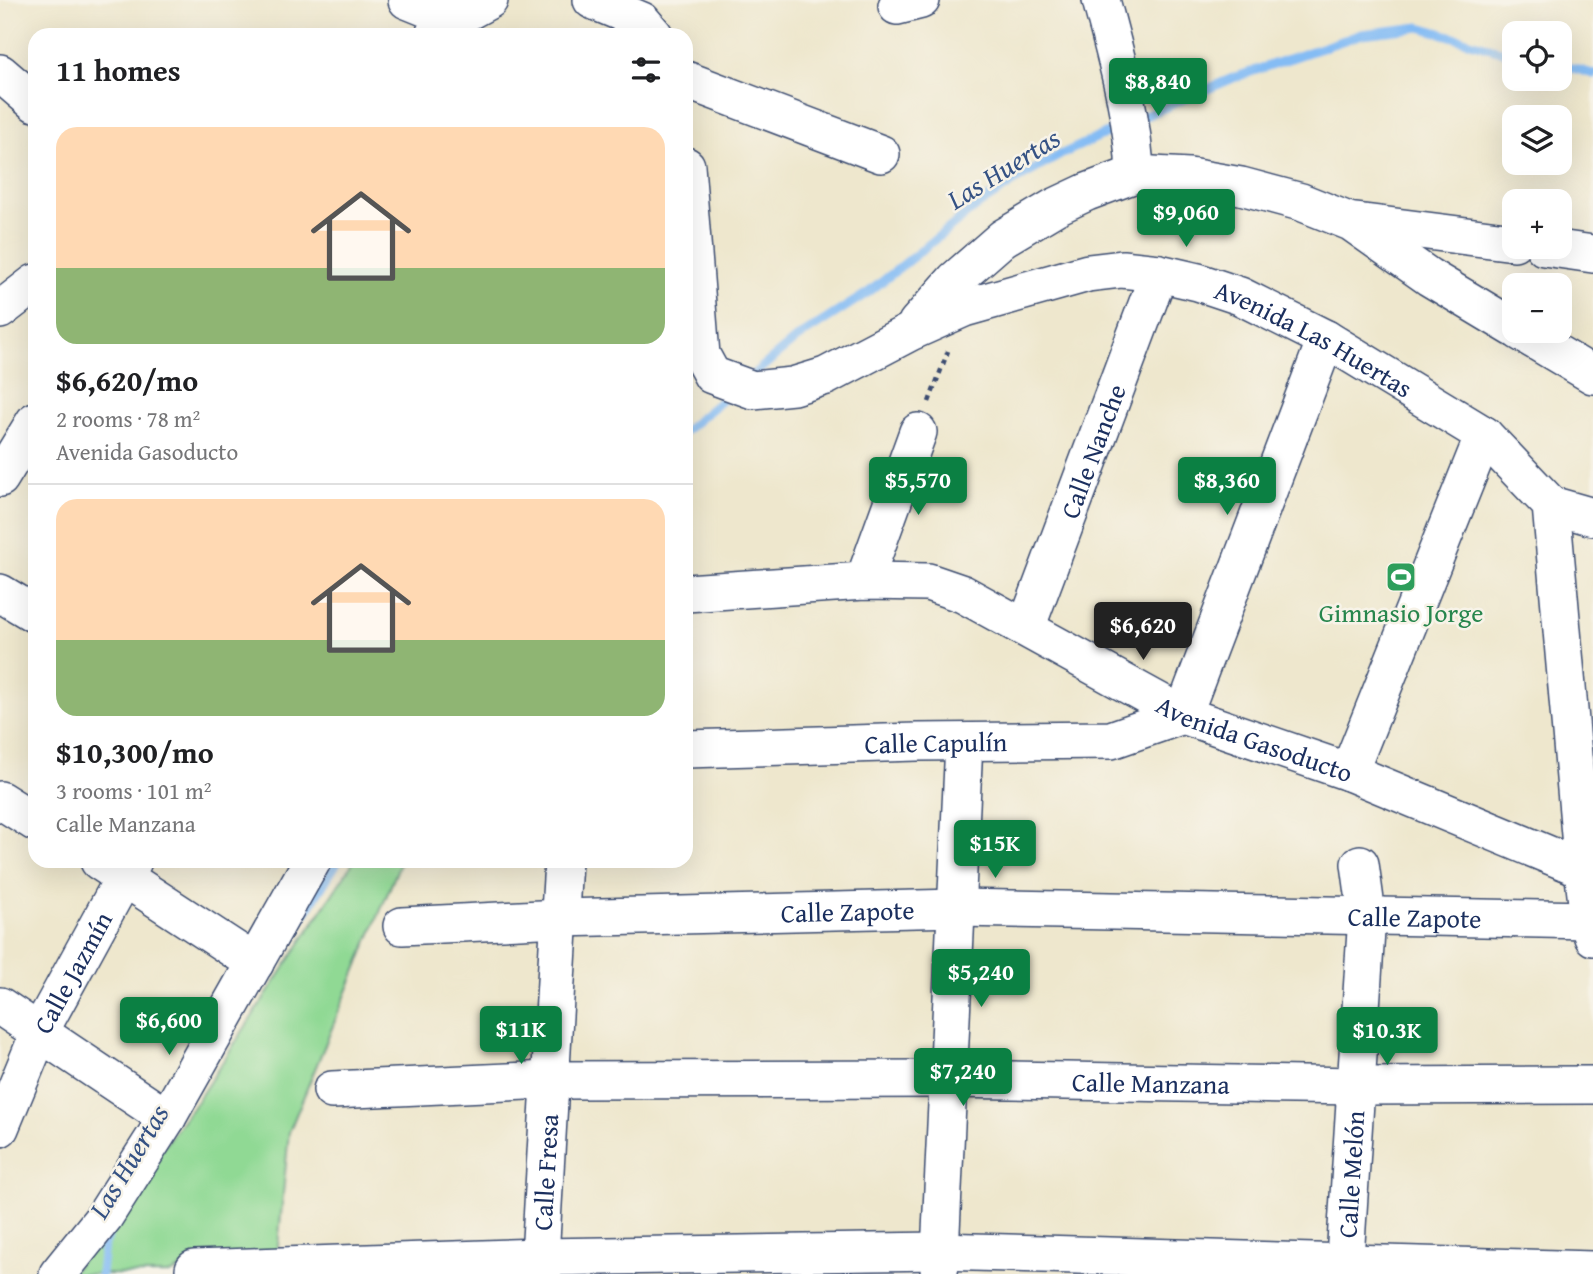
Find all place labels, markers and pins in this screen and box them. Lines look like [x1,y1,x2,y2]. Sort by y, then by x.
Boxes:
pin: $8,840 [1101,58,1215,118]
pin: $9,060 [1129,190,1243,249]
pin: $5,570 [861,458,975,517]
pin: $8,360 [1170,458,1284,517]
sports icon: Gimnasio Jorge [1384,560,1418,594]
place label: Gimnasio Jorge [1319,593,1483,632]
pin: $6,620 [1086,602,1200,662]
pin: $15K [954,820,1036,880]
pin: $5,240 [924,950,1038,1009]
pin: $6,600 [112,998,226,1057]
pin: $11K [480,1006,562,1066]
pin: $10.3K [1330,1007,1444,1067]
pin: $7,240 [906,1048,1020,1108]

